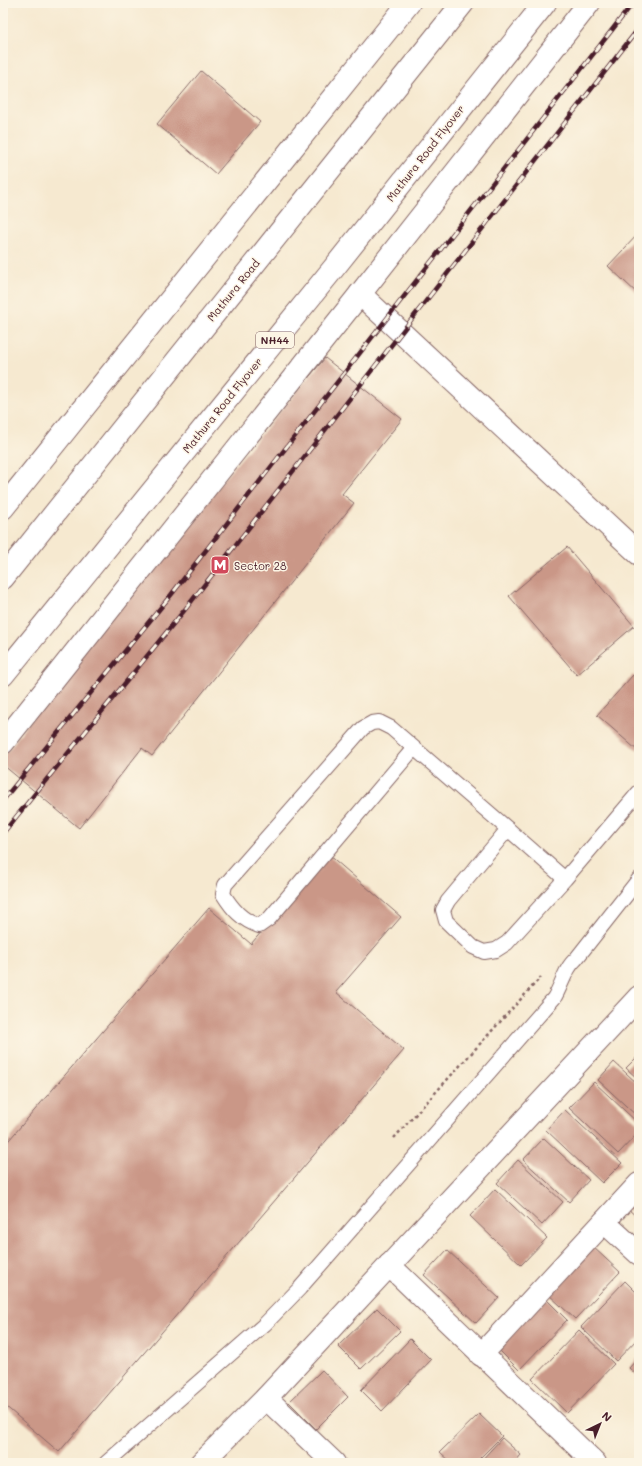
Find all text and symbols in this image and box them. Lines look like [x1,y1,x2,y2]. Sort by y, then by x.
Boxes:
street label: Mathura Road Flyover [383,102,467,204]
street label: Mathura Road [203,256,263,324]
road number: NH44 [256,332,294,348]
street label: Mathura Road Flyover [179,354,265,456]
metro station icon: Sector 28 [209,554,231,576]
place label: Sector 28 [234,558,287,573]
north arrow [580,1404,620,1444]
text: N [599,1408,615,1425]

